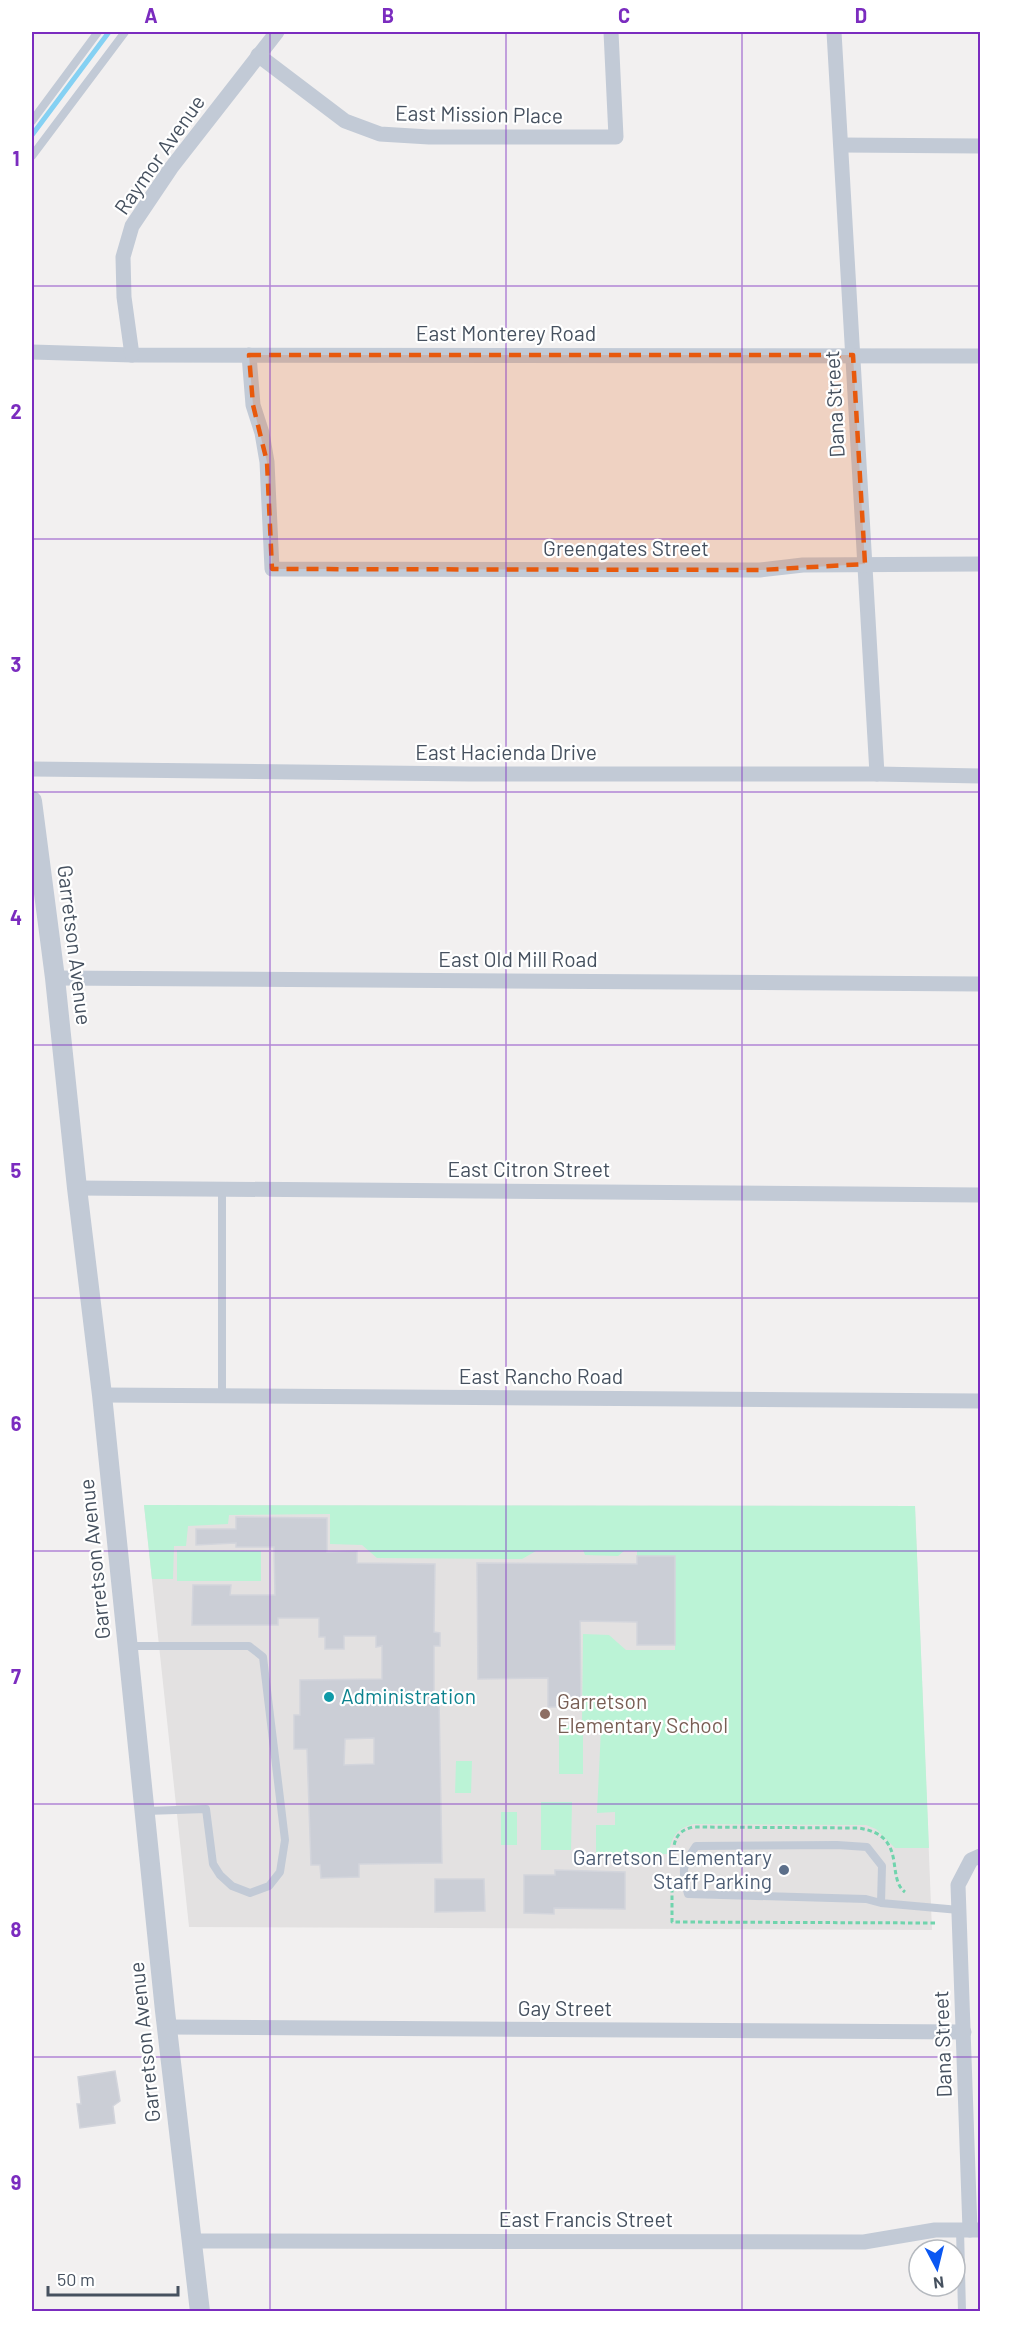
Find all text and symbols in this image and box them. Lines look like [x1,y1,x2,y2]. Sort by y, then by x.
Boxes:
text: A [144,3,158,27]
text: B [382,3,394,27]
text: C [618,3,630,27]
text: D [855,3,867,27]
street label: Raymor Avenue [108,89,209,219]
street label: East Mission Place [395,100,563,127]
text: 1 [12,146,20,170]
street label: East Monterey Road [416,320,596,345]
street label: Dana Street [818,350,849,458]
text: 2 [10,399,22,423]
street label: Greengates Street [543,535,709,560]
text: 3 [11,652,21,676]
street label: East Hacienda Drive [415,739,597,764]
street label: Garretson Avenue [53,863,98,1026]
text: 4 [10,905,22,929]
street label: East Old Mill Road [438,946,598,971]
street label: East Citron Street [448,1156,610,1181]
text: 5 [11,1158,22,1182]
street label: East Rancho Road [459,1363,623,1388]
text: 6 [11,1411,22,1435]
street label: Garretson Avenue [73,1478,114,1641]
text: 7 [11,1664,21,1688]
place label: Administration [341,1683,476,1708]
place label: Garretson Elementary School [557,1688,728,1737]
marker: Administration [322,1690,336,1704]
marker: Garretson Elementary School [538,1707,552,1721]
place label: Garretson Elementary Staff Parking [573,1844,772,1893]
marker: Garretson Elementary Staff Parking [777,1863,791,1877]
text: 8 [11,1917,22,1941]
street label: Garretson Avenue [123,1961,164,2124]
street label: Dana Street [927,1990,956,2098]
street label: Gay Street [518,1995,612,2020]
text: 9 [11,2170,21,2194]
street label: East Francis Street [499,2206,673,2231]
north arrow [907,2238,967,2298]
scale bar [48,2259,178,2297]
text: 50 m [57,2268,95,2290]
text: N [932,2273,945,2293]

